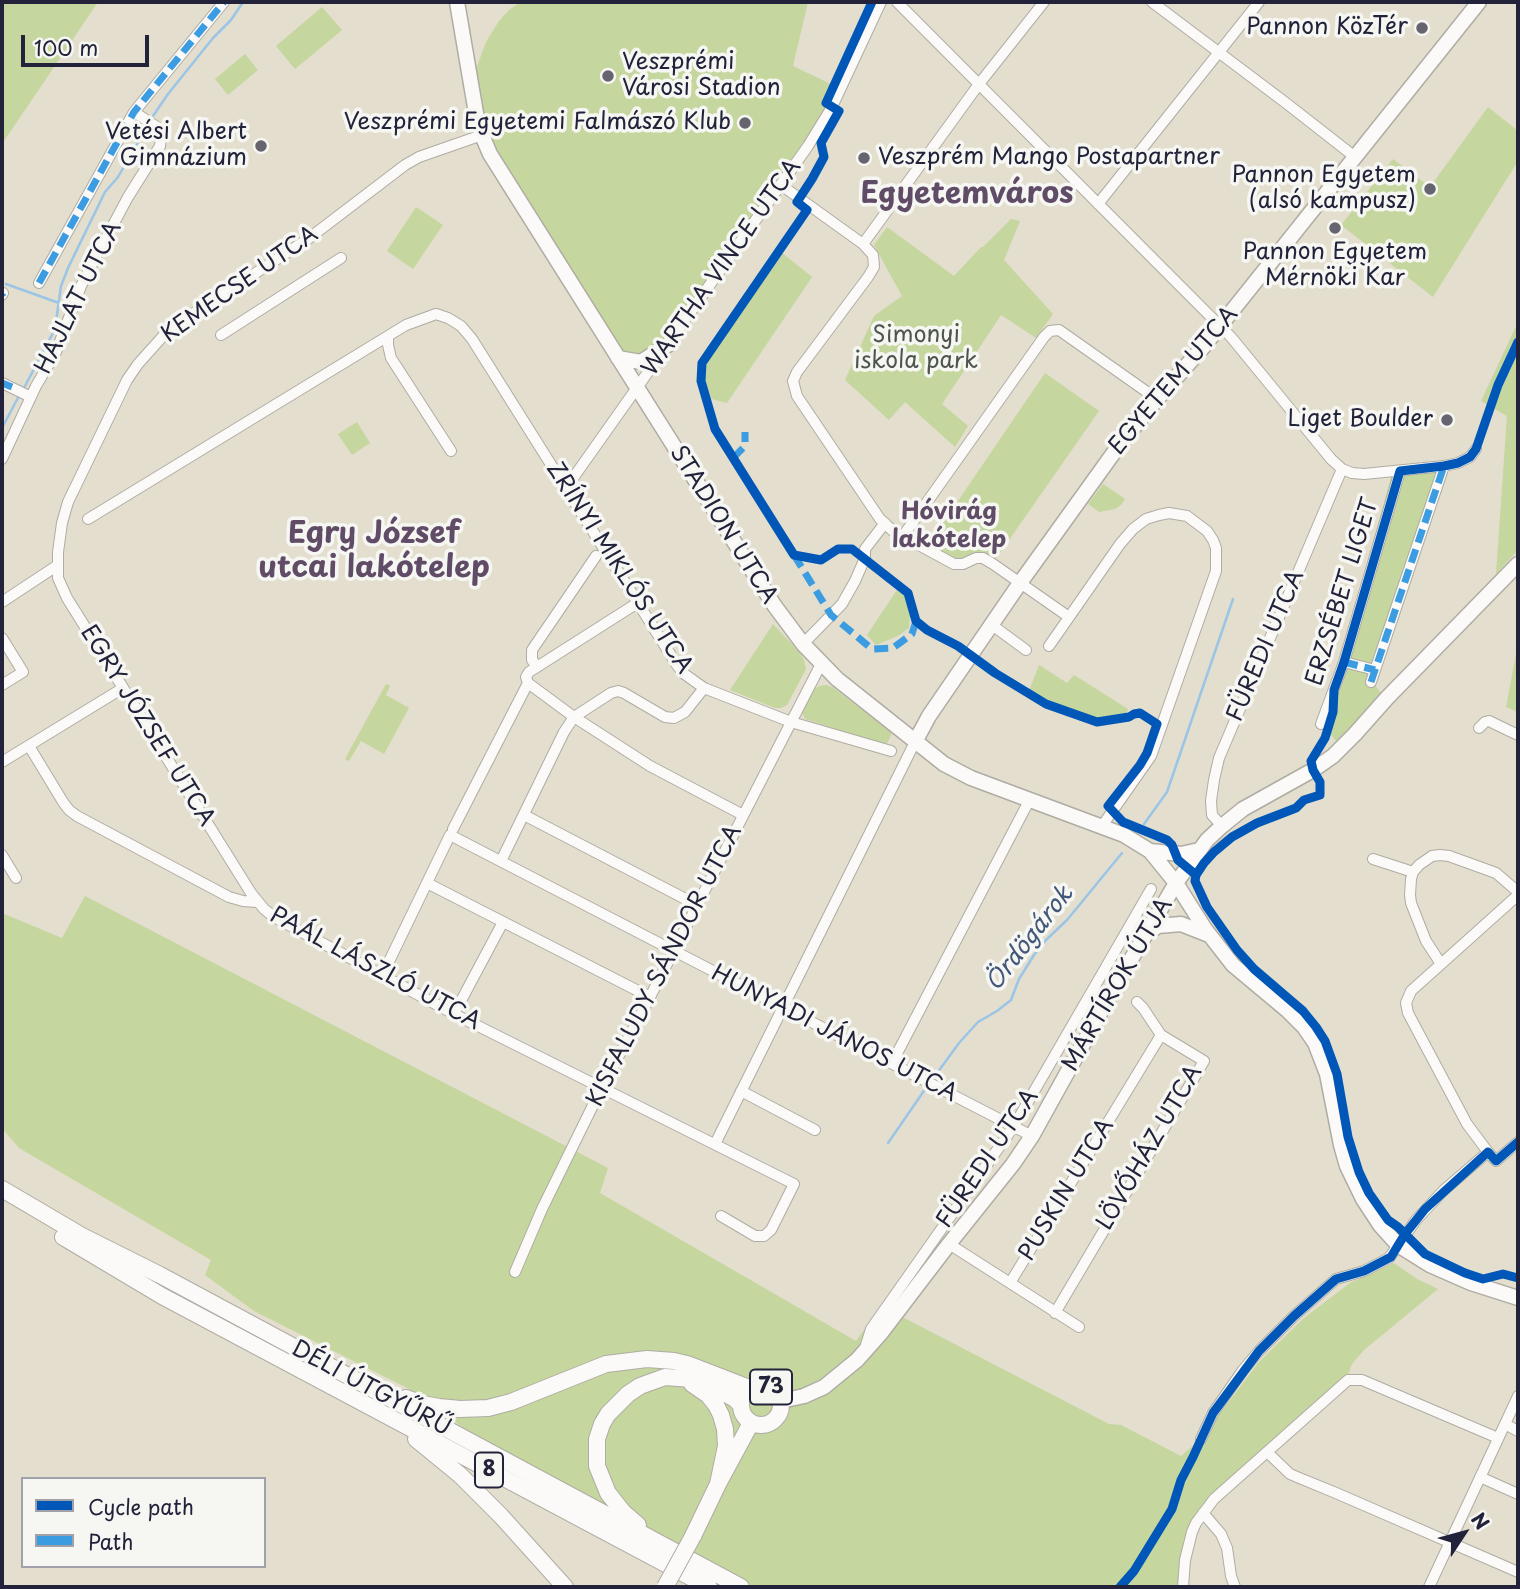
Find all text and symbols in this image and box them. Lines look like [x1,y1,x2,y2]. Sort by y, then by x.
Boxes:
place label: Pannon KözTér [1246,14,1408,42]
marker: Pannon KözTér [1414,20,1430,36]
scale bar [24,21,152,65]
text: 100 m [34,31,98,63]
place label: Veszprémi Városi Stadion [622,49,781,103]
marker: Veszprémi Városi Stadion [600,68,616,84]
place label: Veszprémi Egyetemi Falmászó Klub [344,109,731,137]
marker: Veszprémi Egyetemi Falmászó Klub [737,115,753,131]
place label: Vetési Albert Gimnázium [105,119,247,173]
marker: Vetési Albert Gimnázium [253,138,269,154]
place label: Veszprém Mango Postapartner [878,144,1220,172]
marker: Veszprém Mango Postapartner [856,150,872,166]
street label: WARTHA VINCE UTCA [637,154,807,382]
place label: Pannon Egyetem (alsó kampusz) [1232,162,1416,216]
district label: Egyetemváros [861,177,1073,213]
marker: Pannon Egyetem (alsó kampusz) [1422,181,1438,197]
street label: HAJLAT UTCA [30,217,128,379]
marker: Pannon Egyetem Mérnöki Kar [1327,220,1343,236]
street label: KEMECSE UTCA [157,221,323,349]
place label: Pannon Egyetem Mérnöki Kar [1243,239,1427,293]
street label: EGYETEM UTCA [1104,301,1244,461]
park label: Simonyi iskola park [854,322,978,376]
place label: Liget Boulder [1287,406,1433,434]
marker: Liget Boulder [1439,412,1455,428]
street label: STADION UTCA [663,441,783,609]
street label: ZRÍNYI MIKLÓS UTCA [540,457,698,679]
street label: ERZSÉBET LIGET [1301,495,1385,689]
district label: Hóvirág lakótelep [892,498,1006,554]
district label: Egry József utcai lakótelep [258,517,490,588]
street label: FÜREDI UTCA [1222,566,1310,726]
street label: EGRY JÓZSEF UTCA [74,621,220,831]
street label: KISFALUDY SÁNDOR UTCA [582,821,748,1111]
water label: Ördögárok [980,881,1080,997]
street label: MÁRTÍROK ÚTJA [1057,893,1179,1077]
street label: PAÁL LÁSZLÓ UTCA [265,902,485,1036]
street label: HUNYADI JÁNOS UTCA [706,960,962,1108]
street label: LÖVŐHÁZ UTCA [1092,1061,1208,1235]
street label: FÜREDI UTCA [931,1084,1045,1234]
street label: PUSKIN UTCA [1014,1114,1120,1266]
street label: DÉLI ÚTGYŰRŰ [287,1335,455,1443]
road number: 73 [750,1370,792,1404]
road number: 8 [475,1452,503,1488]
legend [21,1477,266,1568]
text: Cycle path [88,1490,194,1522]
north arrow [1429,1498,1499,1568]
text: N [1465,1506,1497,1535]
text: Path [88,1525,133,1557]

